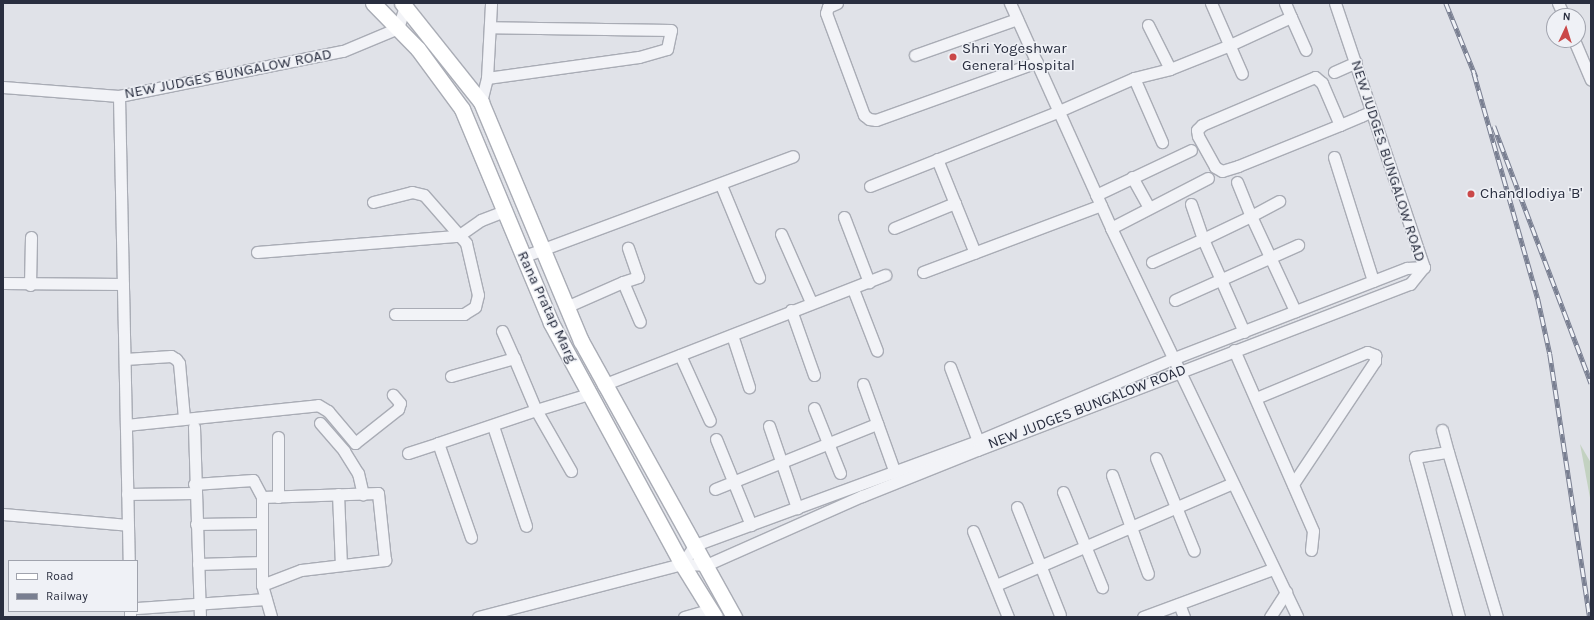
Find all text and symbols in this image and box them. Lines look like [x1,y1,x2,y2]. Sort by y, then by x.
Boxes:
north arrow [1546,8,1586,48]
text: N [1562,10,1571,23]
place label: Shri Yogeshwar General Hospital [962,39,1075,74]
street label: NEW JUDGES BUNGALOW ROAD [123,45,333,103]
marker: Shri Yogeshwar General Hospital [947,51,959,63]
street label: NEW JUDGES BUNGALOW ROAD [1347,58,1429,264]
place label: Chandlodiya 'B' [1480,185,1582,203]
marker: Chandlodiya 'B' [1465,188,1477,200]
street label: Rana Pratap Marg [513,248,581,366]
street label: NEW JUDGES BUNGALOW ROAD [985,361,1189,453]
legend [8,560,138,612]
text: Road [46,569,74,583]
text: Railway [46,589,88,603]

